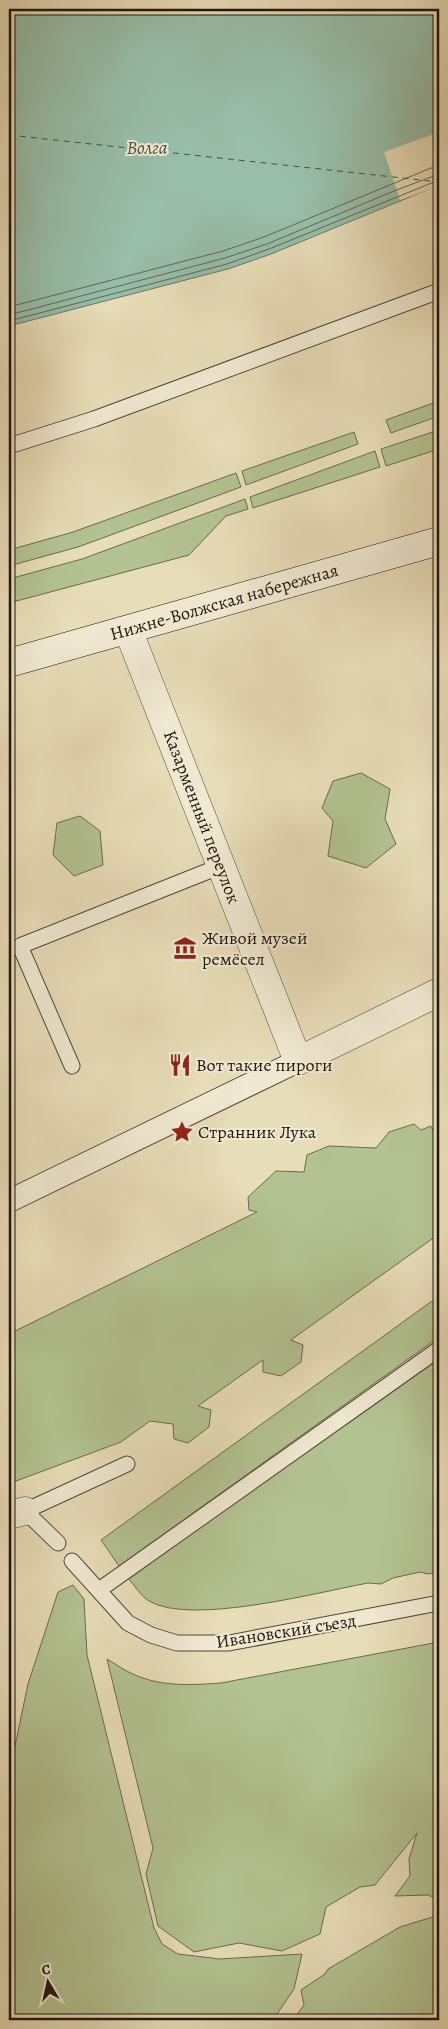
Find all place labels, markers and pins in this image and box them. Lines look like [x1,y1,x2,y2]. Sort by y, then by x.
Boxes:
place label: Живой музей ремёсел [202,926,307,971]
museum icon: Живой музей ремёсел [172,935,198,961]
restaurant icon: Вот такие пироги [167,1052,193,1078]
place label: Вот такие пироги [196,1053,333,1077]
place icon: Странник Лука [169,1119,195,1145]
place label: Странник Лука [198,1120,317,1144]

